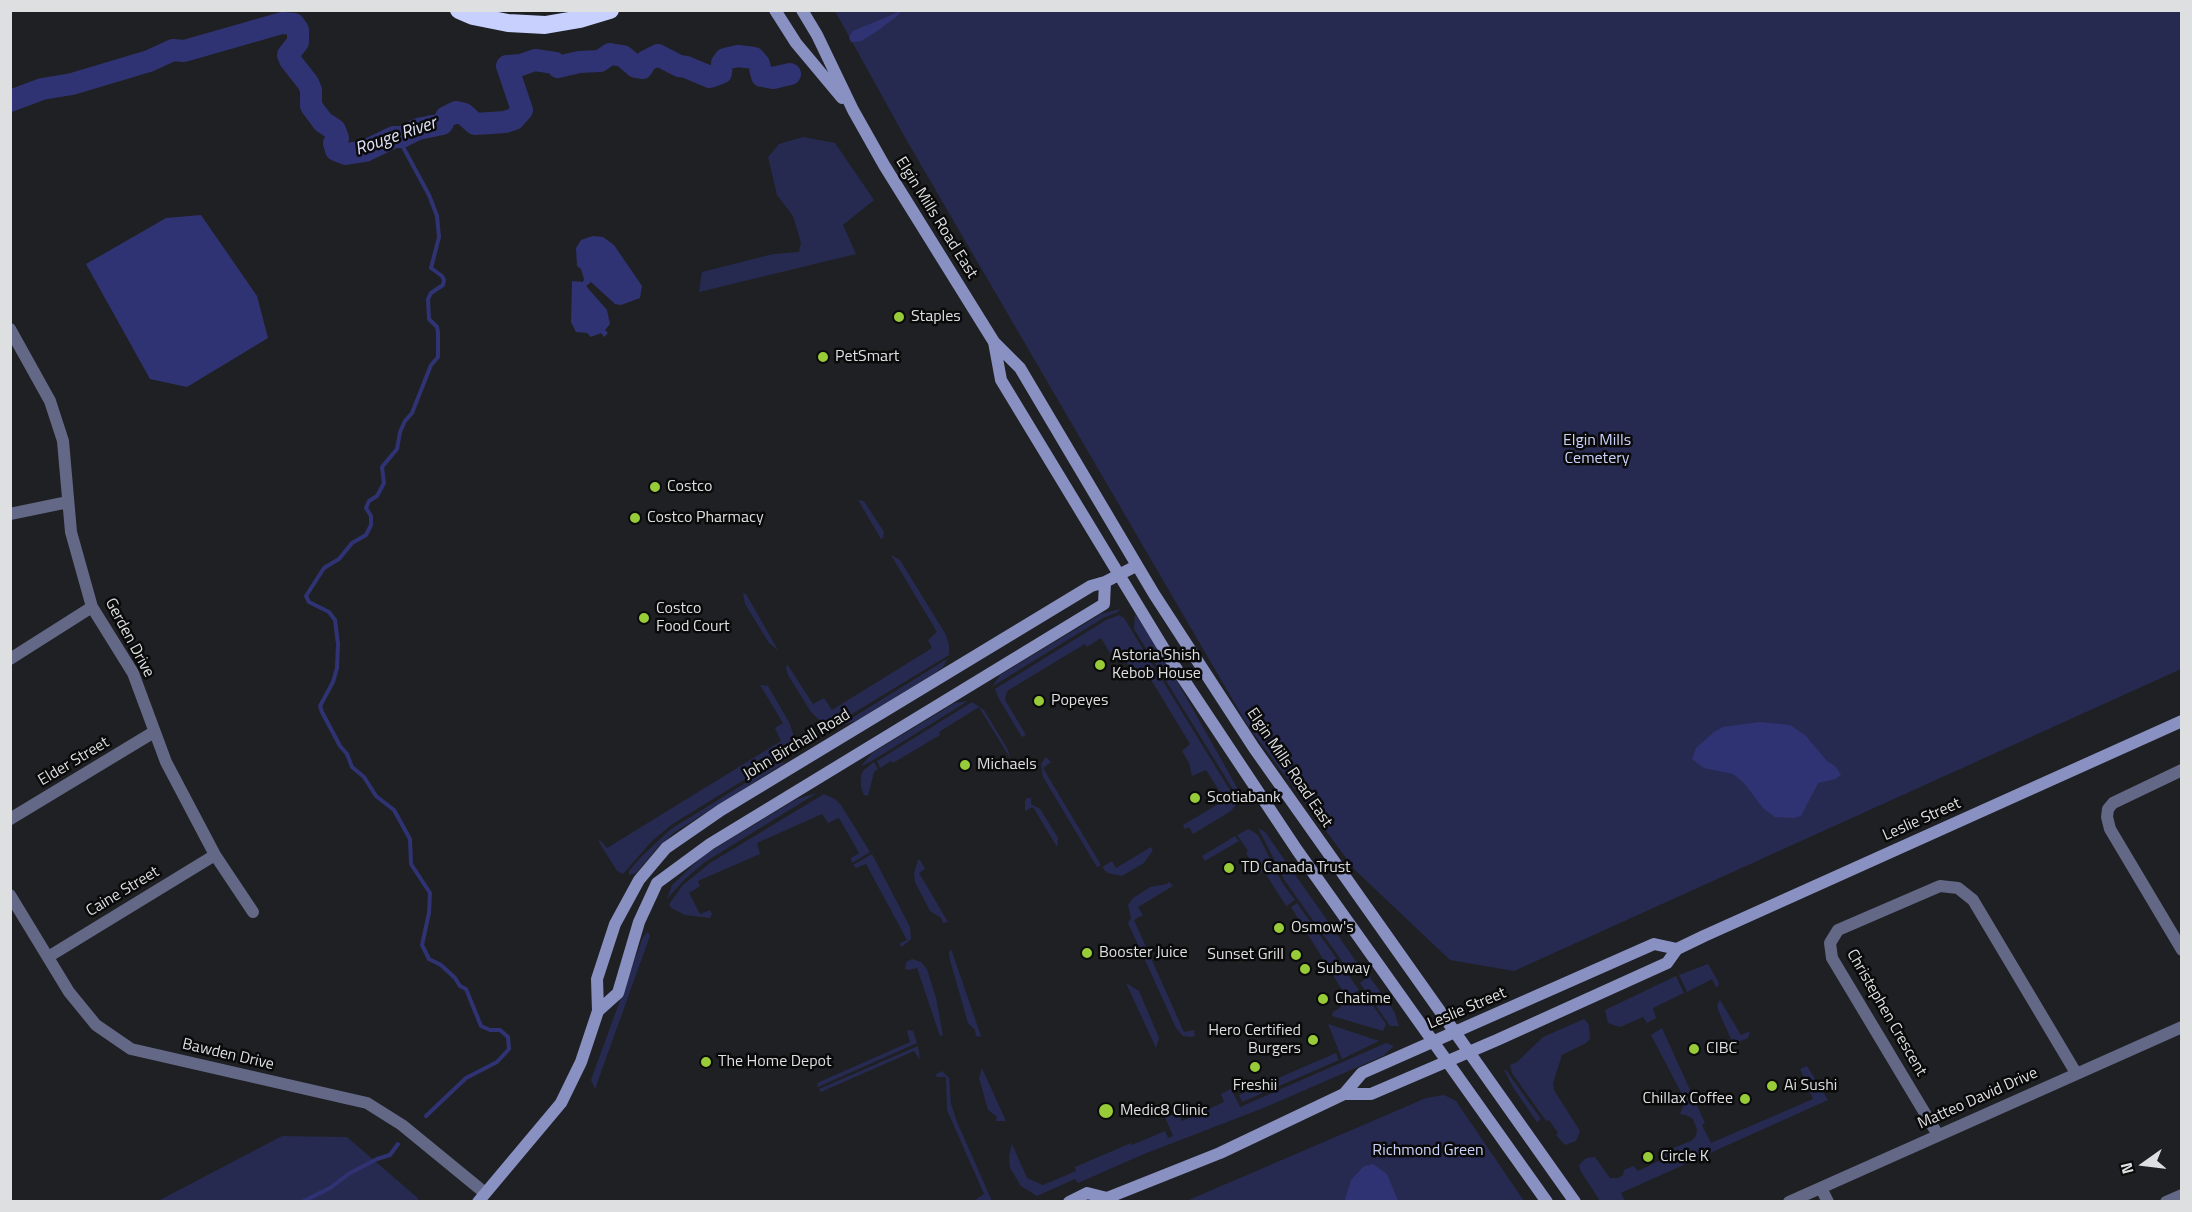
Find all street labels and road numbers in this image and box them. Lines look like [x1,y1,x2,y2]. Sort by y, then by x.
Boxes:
street label: Elgin Mills Road East [891,154,981,282]
street label: Gerden Drive [100,595,158,681]
street label: John Birchall Road [740,705,854,785]
street label: Elgin Mills Road East [1242,705,1336,831]
street label: Elder Street [35,733,113,791]
street label: Leslie Street [1880,794,1964,846]
street label: Caine Street [83,863,163,921]
street label: Christephen Crescent [1842,946,1930,1080]
street label: Leslie Street [1425,984,1509,1034]
street label: Bawden Drive [180,1035,276,1075]
street label: Matteo David Drive [1915,1064,2041,1134]

